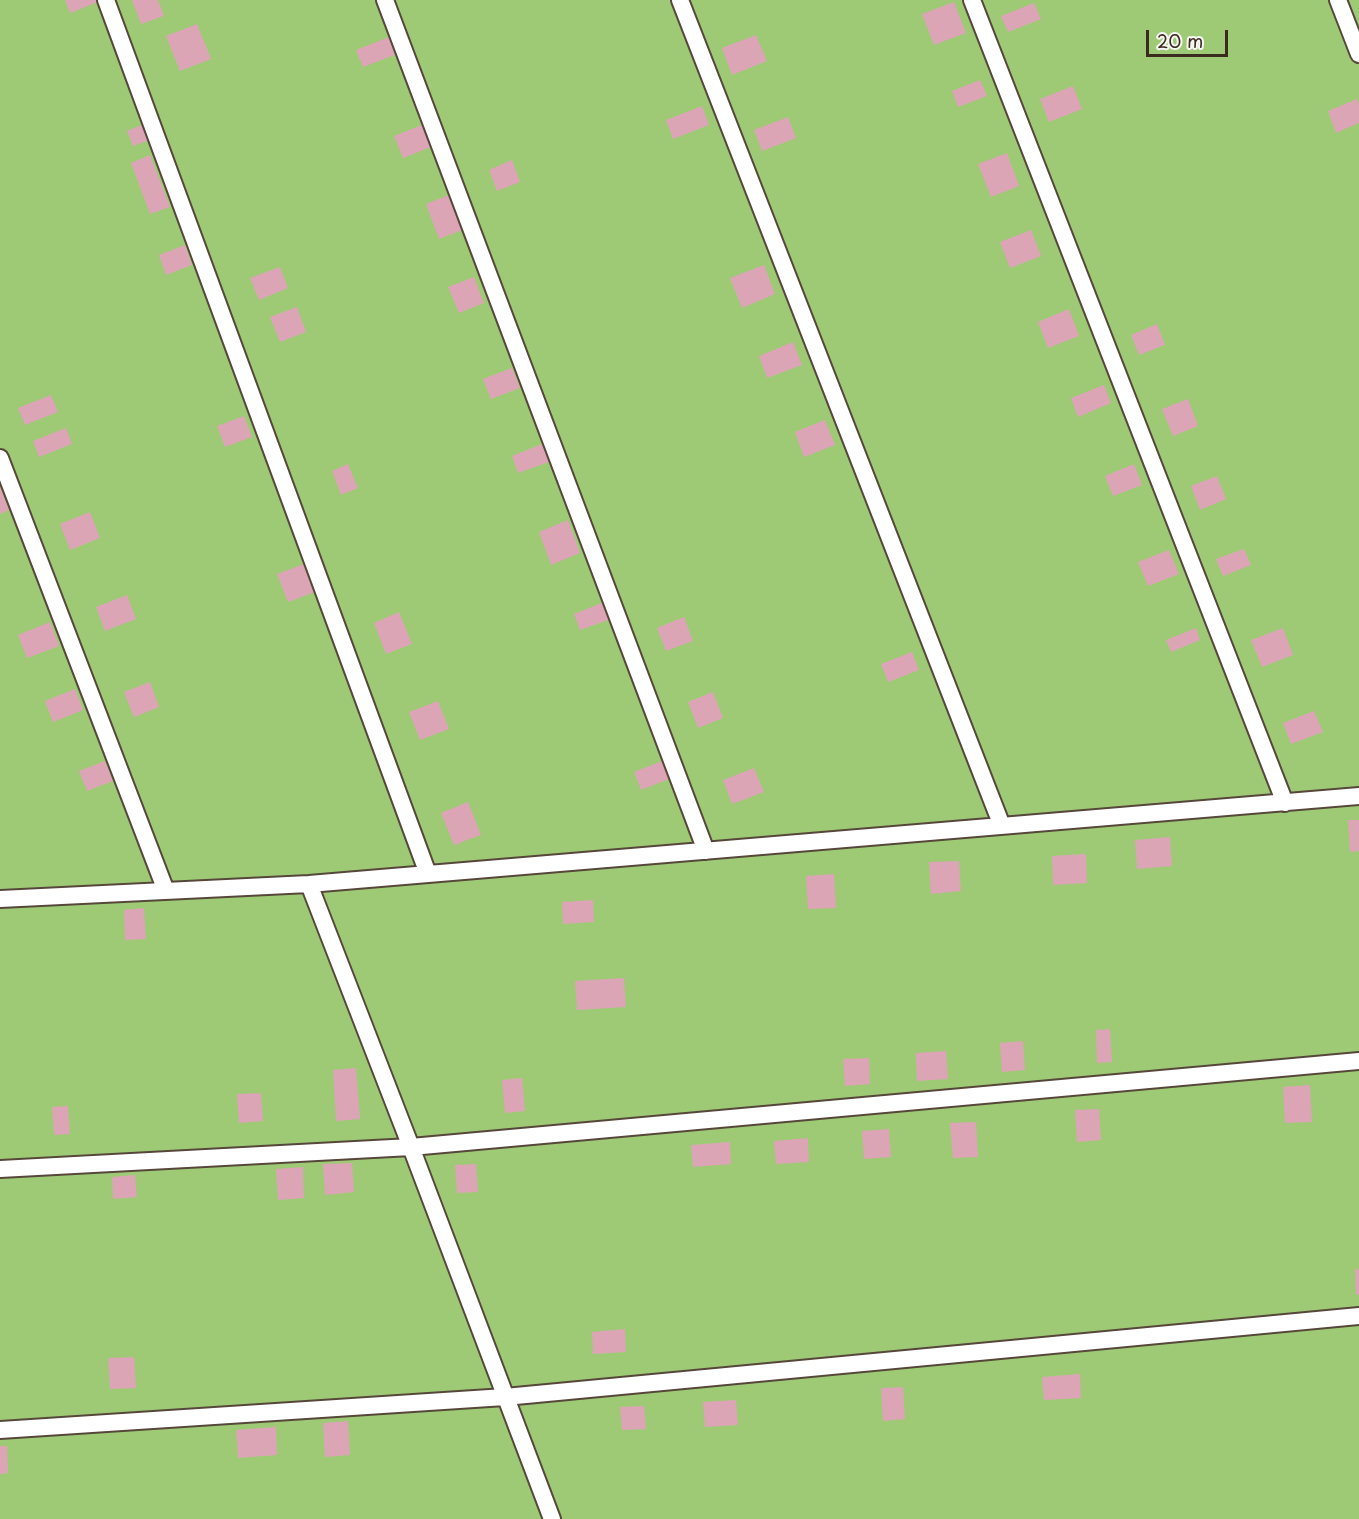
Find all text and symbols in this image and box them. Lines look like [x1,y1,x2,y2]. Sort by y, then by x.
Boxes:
scale bar [1149,18,1232,56]
text: 20 m [1157,27,1203,54]

